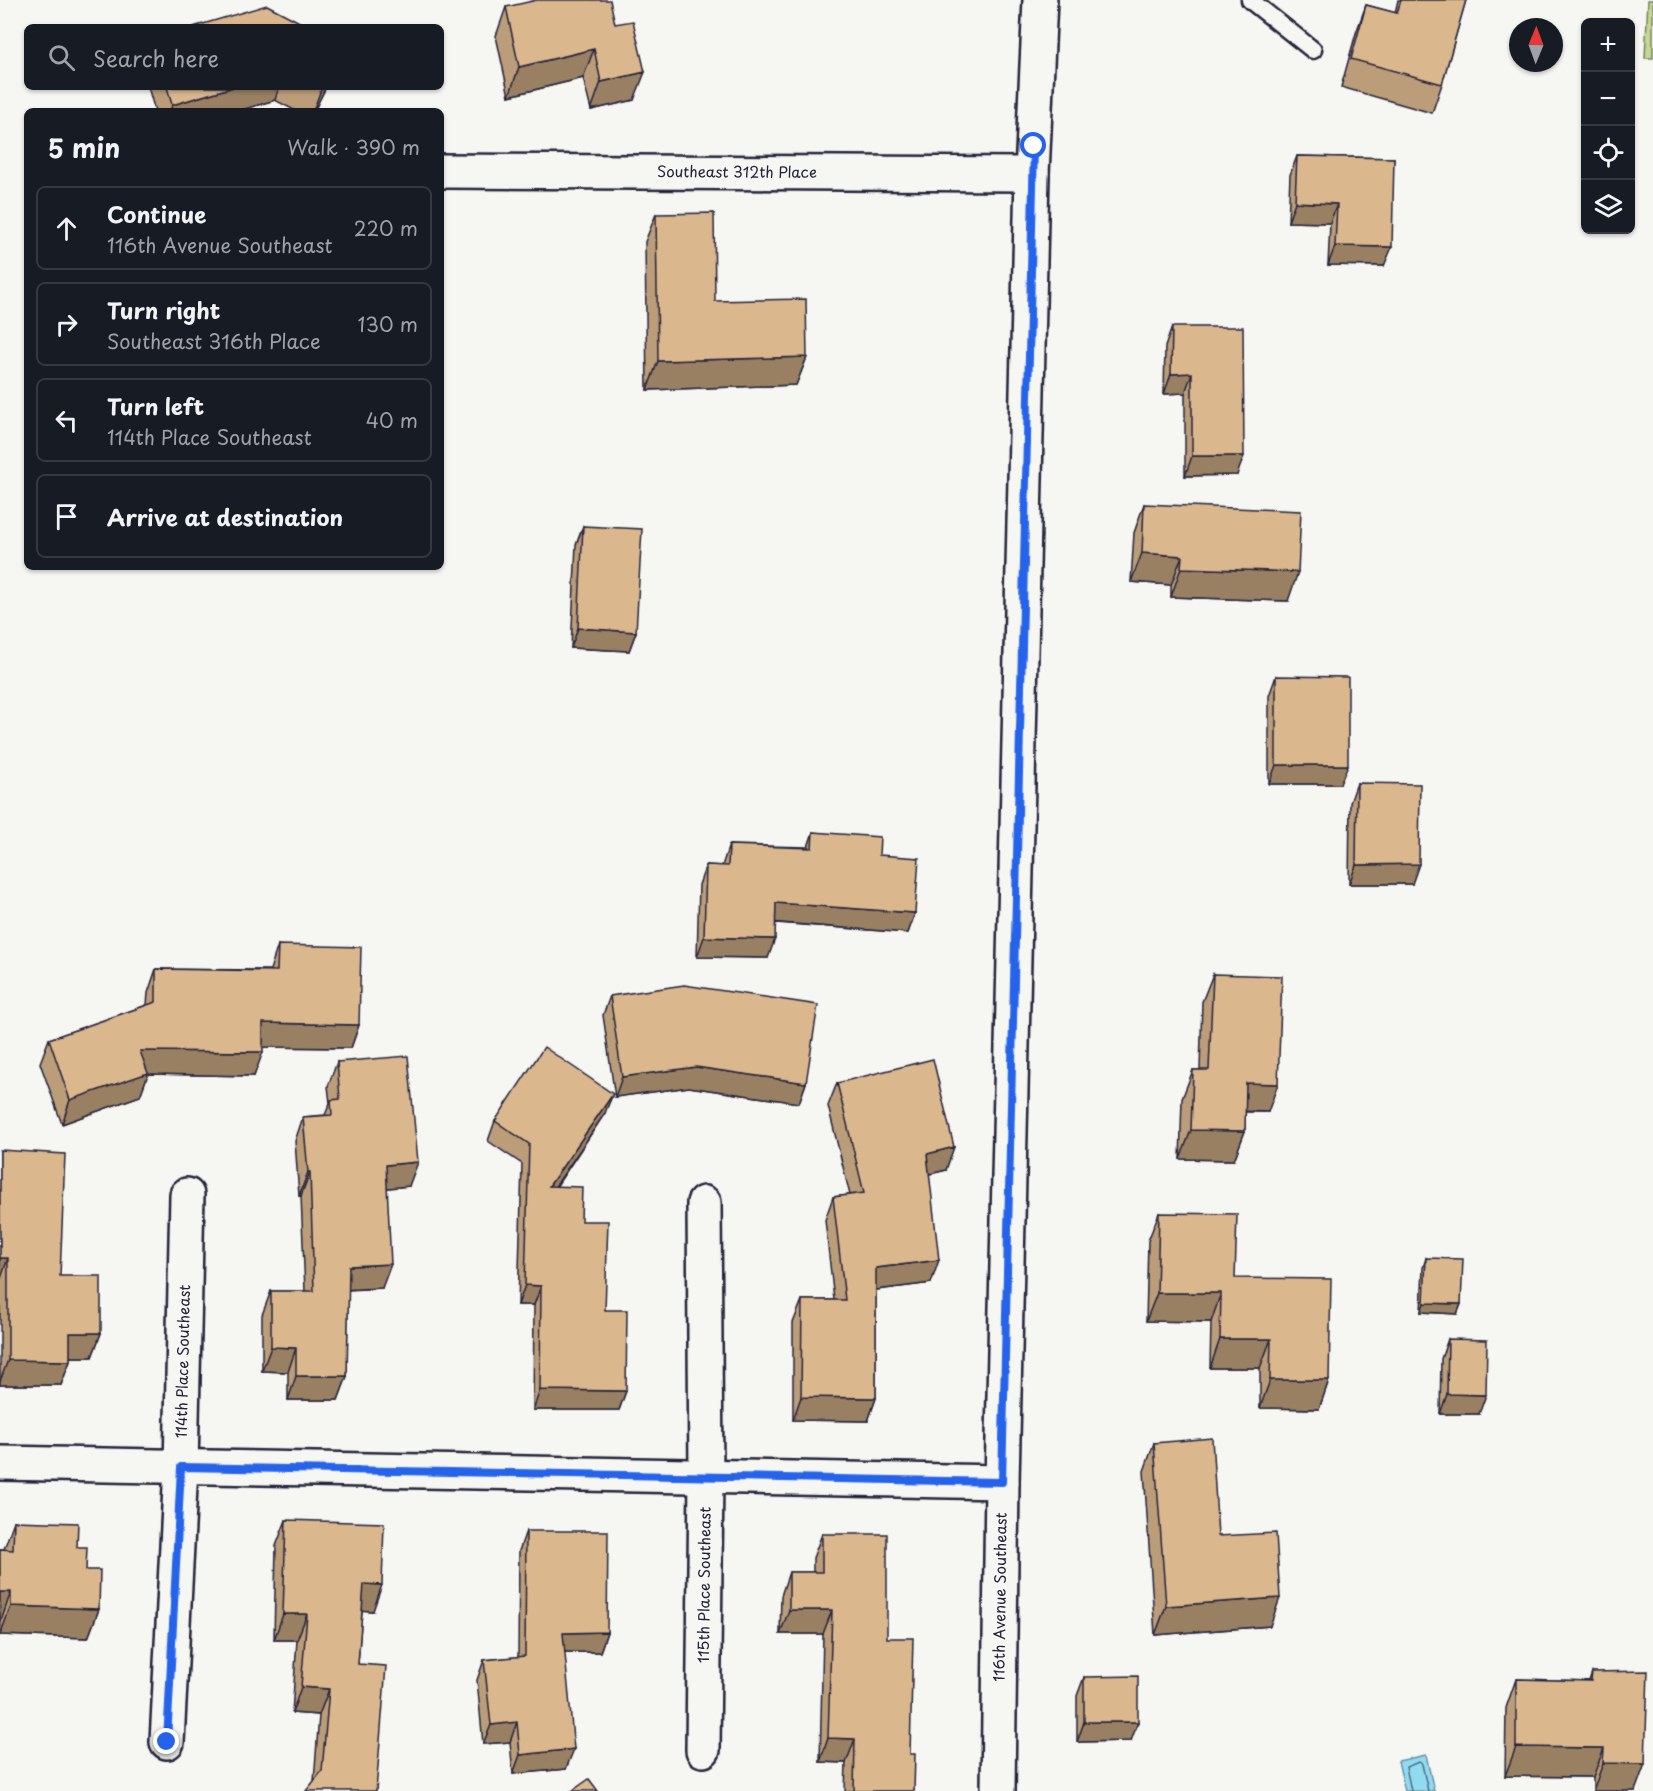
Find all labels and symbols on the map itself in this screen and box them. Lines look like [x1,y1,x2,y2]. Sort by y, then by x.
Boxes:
north arrow [1509,18,1563,72]
route start [1020,132,1046,158]
street label: Southeast 312th Place [657,159,817,183]
street label: 114th Place Southeast [169,1284,195,1438]
street label: 115th Place Southeast [691,1507,716,1663]
street label: 116th Avenue Southeast [986,1512,1012,1682]
route end [153,1728,179,1754]

